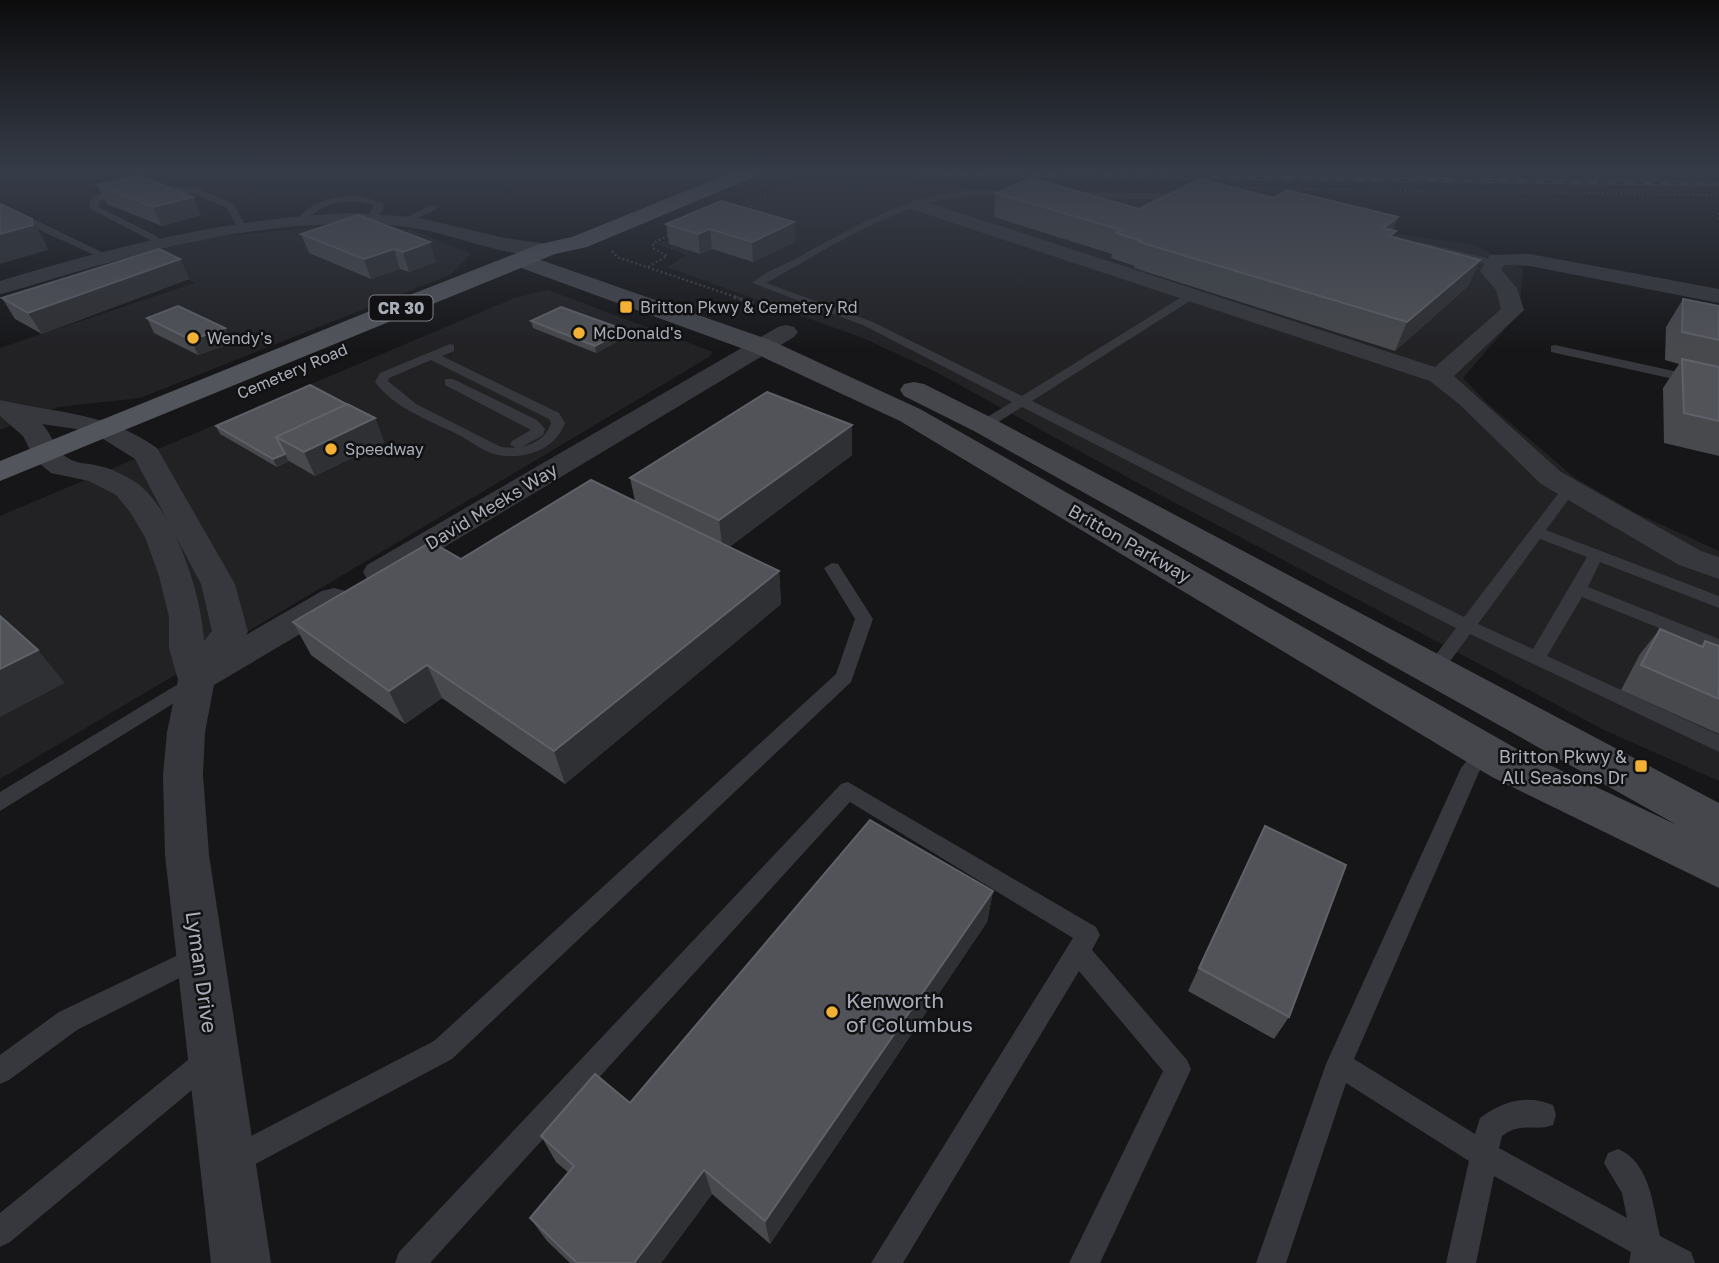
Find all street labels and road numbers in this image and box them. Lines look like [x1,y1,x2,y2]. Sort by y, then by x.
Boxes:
road number: CR 30 [370,296,432,320]
street label: Cemetery Road [234,339,350,403]
street label: David Meeks Way [421,458,561,554]
street label: Britton Parkway [1065,499,1195,587]
street label: Lyman Drive [181,909,223,1035]

